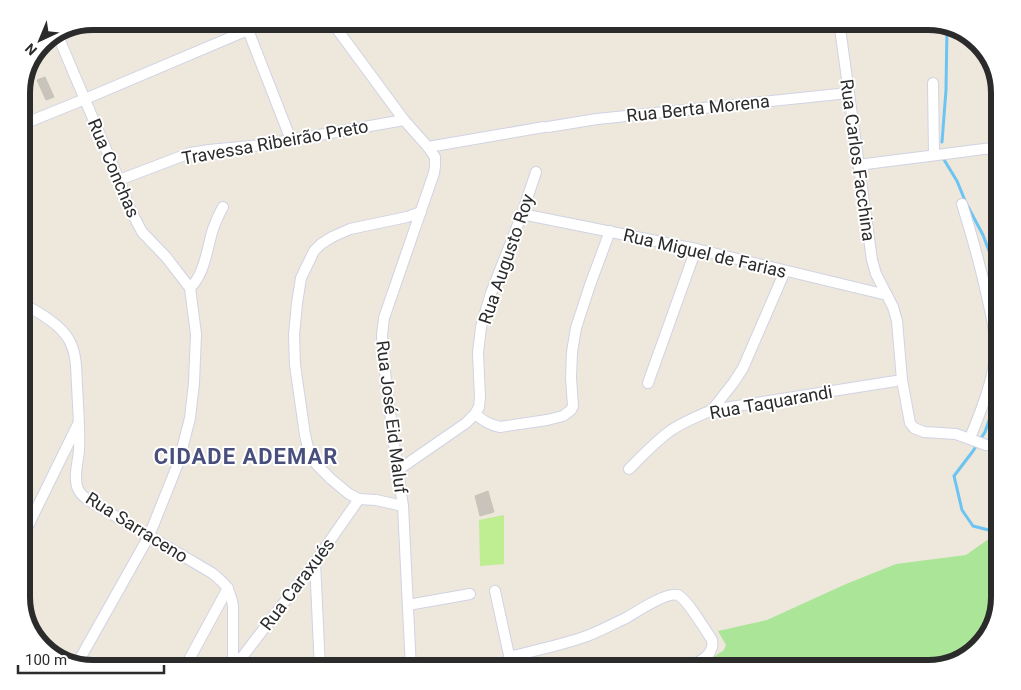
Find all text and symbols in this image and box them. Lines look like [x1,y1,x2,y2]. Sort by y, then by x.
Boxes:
north arrow [15,15,65,65]
text: N [22,40,40,59]
street label: Rua Carlos Facchina [836,78,880,242]
street label: Rua Berta Morena [625,90,771,126]
street label: Rua Conchas [84,115,144,221]
street label: Travessa Ribeirão Preto [180,115,370,169]
street label: Rua Augusto Roy [474,191,538,327]
street label: Rua Miguel de Farias [621,224,789,282]
street label: Rua José Eid Maluf [372,339,412,495]
street label: Rua Taquarandi [708,381,834,423]
district label: CIDADE ADEMAR [154,444,338,469]
street label: Rua Sarraceno [82,487,192,567]
street label: Rua Caraxués [256,534,338,634]
scale bar [18,642,164,674]
text: 100 m [25,651,67,669]

